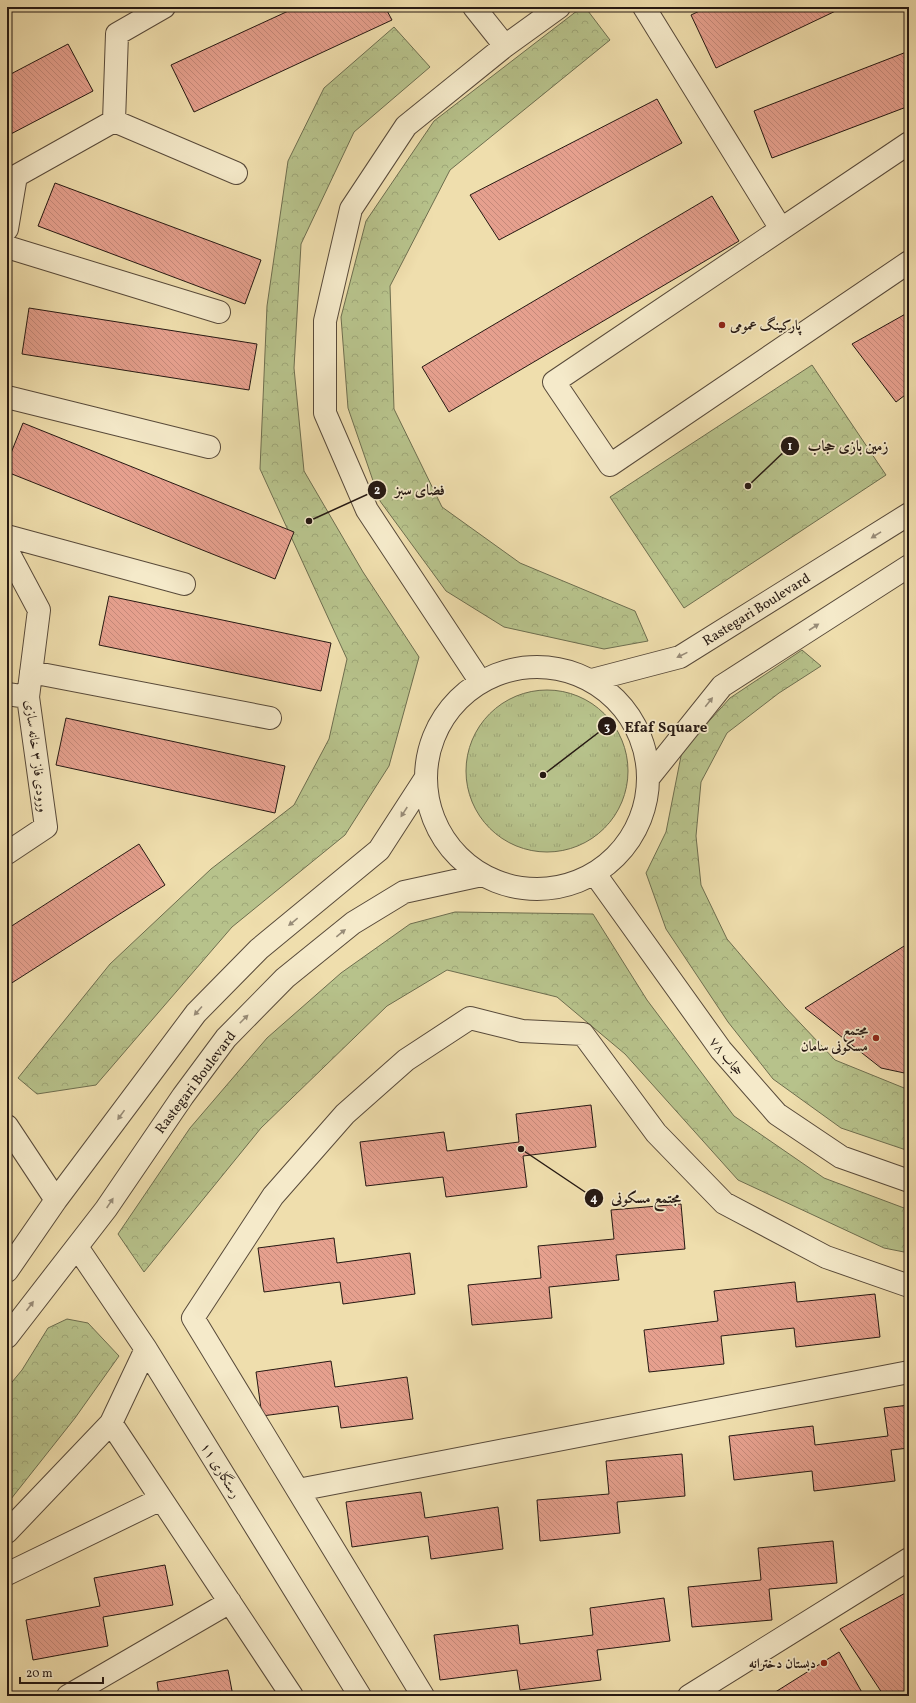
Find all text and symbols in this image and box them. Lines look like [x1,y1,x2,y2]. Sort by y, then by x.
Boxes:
place label: پارکینگ عمومی [729,316,802,336]
marker: پارکینگ عمومی [717,320,727,330]
callout: زمین بازی حجاب [780,433,897,460]
text: زمین بازی حجاب [808,437,888,458]
text: 1 [788,439,793,455]
callout: فضای سبز [367,476,453,503]
text: فضای سبز [393,481,445,502]
text: 2 [374,483,380,499]
one-way arrow [870,531,882,538]
street label: Rastegari Boulevard [699,569,814,651]
one-way arrow [809,623,819,631]
one-way arrow [676,652,688,658]
one-way arrow [705,697,713,708]
street label: ورودی فاز ۳ خانه سازی [19,699,52,814]
callout: Efaf Square [597,713,715,740]
text: Efaf Square [624,718,708,739]
text: 3 [604,720,610,736]
one-way arrow [400,806,408,817]
one-way arrow [287,917,298,926]
one-way arrow [335,929,346,937]
one-way arrow [193,1006,203,1016]
one-way arrow [239,1014,249,1024]
place label: مجتمع مسکونی سامان [801,1022,869,1057]
street label: Rastegari Boulevard [151,1028,241,1138]
street label: حجاب ۷۸ [704,1033,747,1081]
marker: مجتمع مسکونی سامان [871,1033,881,1043]
one-way arrow [116,1110,125,1121]
callout: مجتمع مسکونی [584,1184,689,1211]
text: مجتمع مسکونی [610,1189,682,1212]
text: 4 [590,1191,598,1207]
one-way arrow [106,1198,114,1208]
one-way arrow [26,1301,34,1312]
street label: رستگاری ۱۱ [195,1439,245,1502]
place label: دبستان دخترانه [749,1655,816,1674]
marker: دبستان دخترانه [819,1658,829,1668]
scale bar [20,1659,103,1685]
text: 20 m [26,1666,53,1682]

